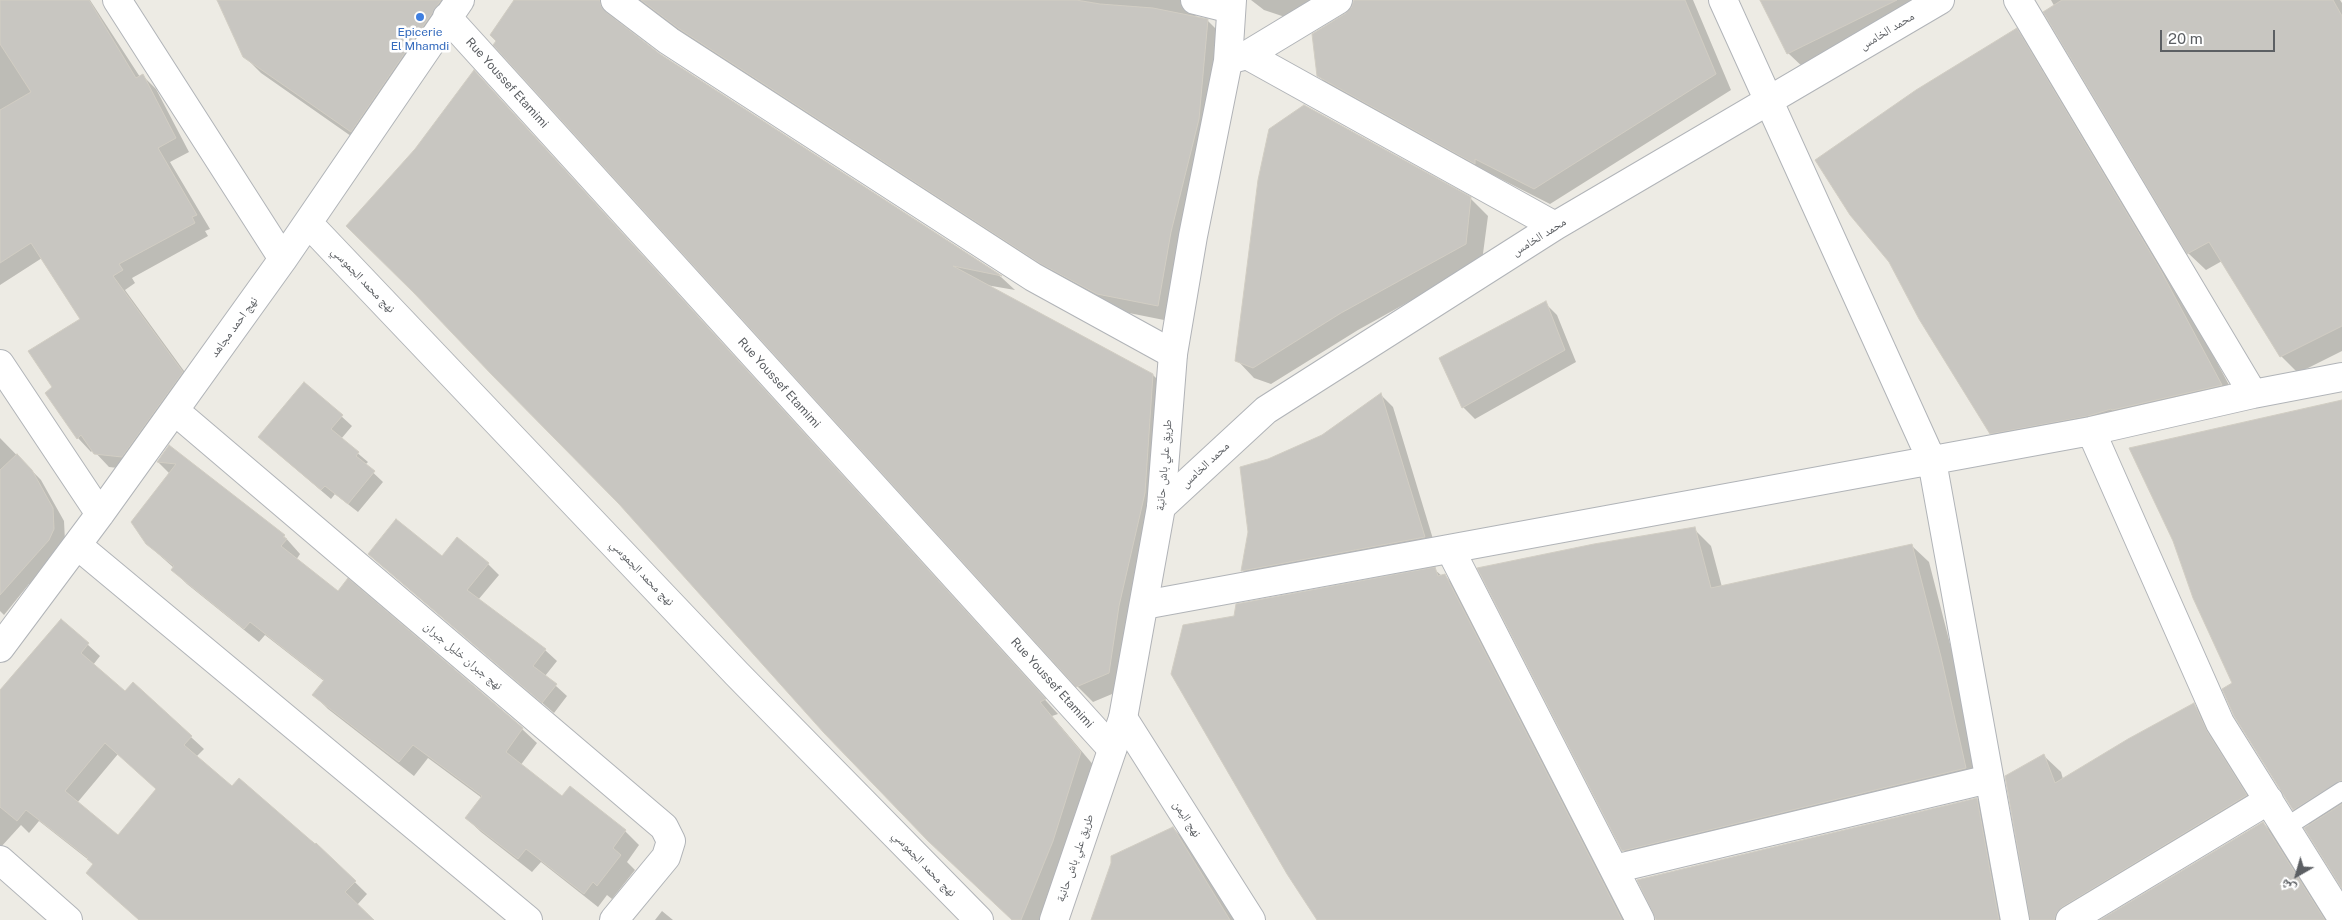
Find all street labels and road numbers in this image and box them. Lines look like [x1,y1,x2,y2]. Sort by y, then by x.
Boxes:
street label: محمد الخامس [1857,9,1917,53]
street label: Rue Youssef Etamimi [463,35,551,131]
street label: محمد الخامس [1509,215,1569,259]
street label: نهج محمد الجموسي [328,244,398,316]
street label: نهج احمد مجاهد [207,294,261,360]
street label: Rue Youssef Etamimi [735,335,823,431]
street label: طريق علي باش حانبة [1153,419,1175,511]
street label: محمد الخامس [1178,439,1232,491]
street label: نهج محمد الجموسي [607,537,677,609]
street label: نهج جبران خليل جبران [421,619,505,693]
street label: Rue Youssef Etamimi [1008,635,1096,731]
street label: نهج اليمن [1170,798,1204,840]
street label: طريق علي باش حانبة [1053,812,1097,904]
street label: نهج محمد الجموسي [889,828,959,900]

